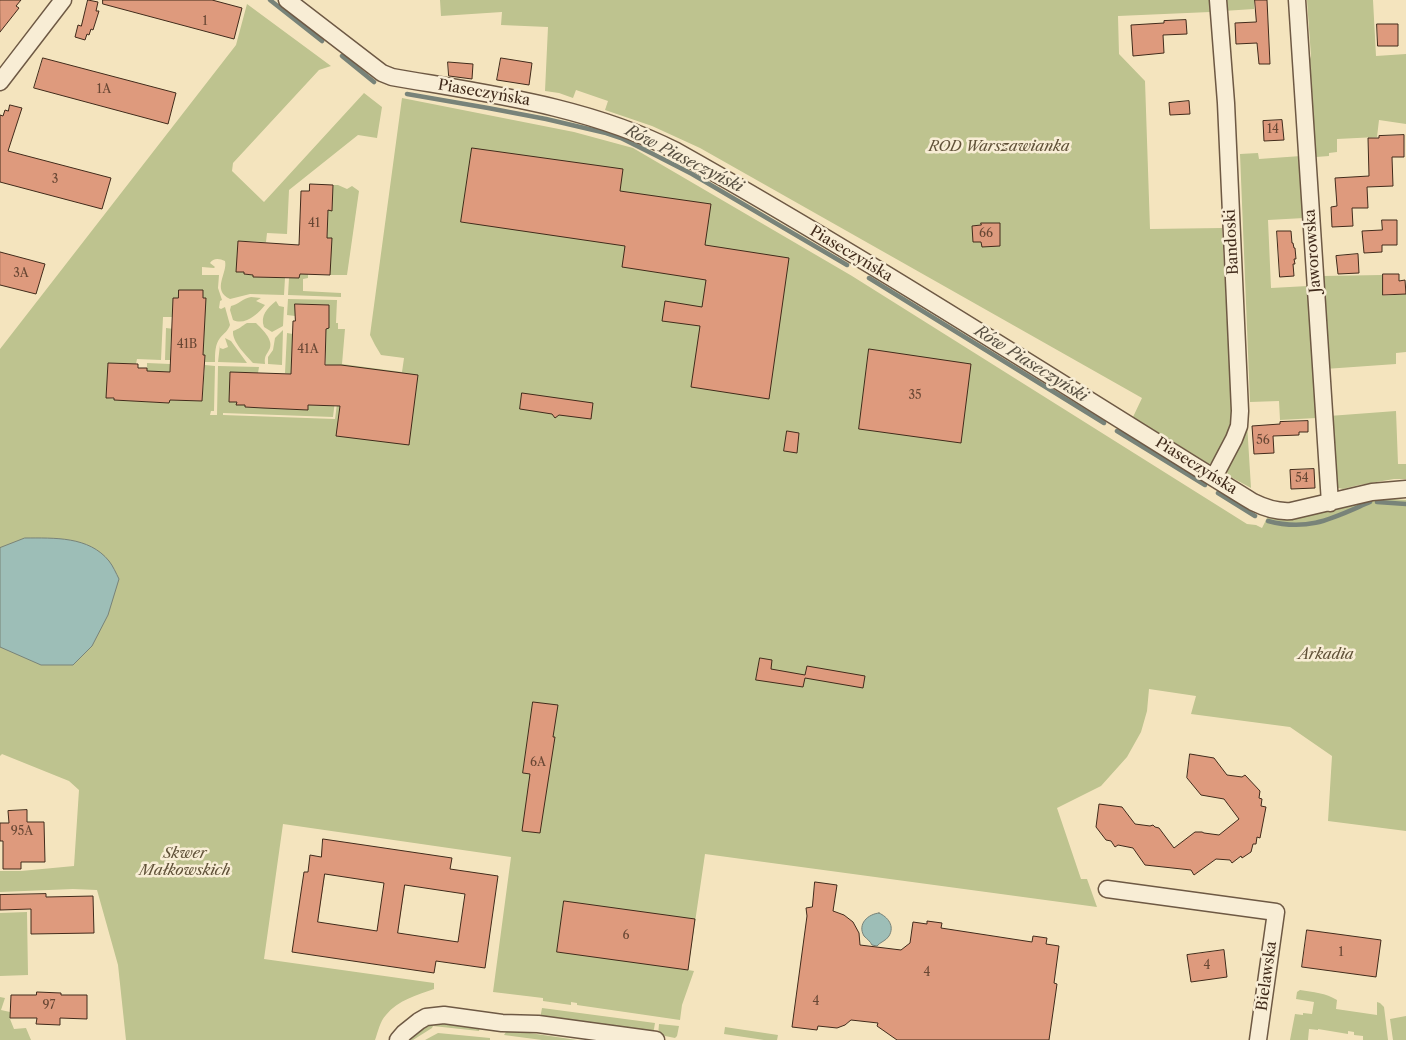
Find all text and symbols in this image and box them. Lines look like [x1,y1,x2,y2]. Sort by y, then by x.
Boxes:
house number: 1 [202,15,208,29]
street label: Piaseczyńska [436,76,532,110]
house number: 1A [97,83,111,97]
water label: Rów Piaseczyński [622,121,746,197]
house number: 14 [1267,123,1279,137]
park label: ROD Warszawianka [928,138,1070,156]
house number: 3 [52,173,58,187]
street label: Bandoski [1221,209,1243,275]
street label: Jaworowska [1301,209,1325,293]
house number: 41 [308,217,320,231]
street label: Piaseczyńska [806,222,896,286]
house number: 66 [979,227,993,241]
house number: 3A [13,267,29,281]
water label: Rów Piaseczyński [971,322,1091,406]
house number: 41B [177,338,197,352]
house number: 41A [297,343,319,357]
house number: 35 [908,389,922,403]
street label: Piaseczyńska [1152,434,1240,498]
house number: 56 [1256,434,1270,448]
house number: 54 [1295,472,1309,486]
park label: Arkadia [1298,646,1354,664]
house number: 6A [530,756,546,770]
house number: 95A [11,825,33,839]
park label: Skwer Małkowskich [139,845,231,880]
house number: 6 [622,929,630,943]
street label: Bielawska [1253,940,1281,1012]
house number: 1 [1338,946,1344,960]
house number: 4 [1204,959,1210,973]
house number: 4 [924,966,930,980]
house number: 4 [813,995,819,1009]
house number: 97 [43,999,55,1013]

